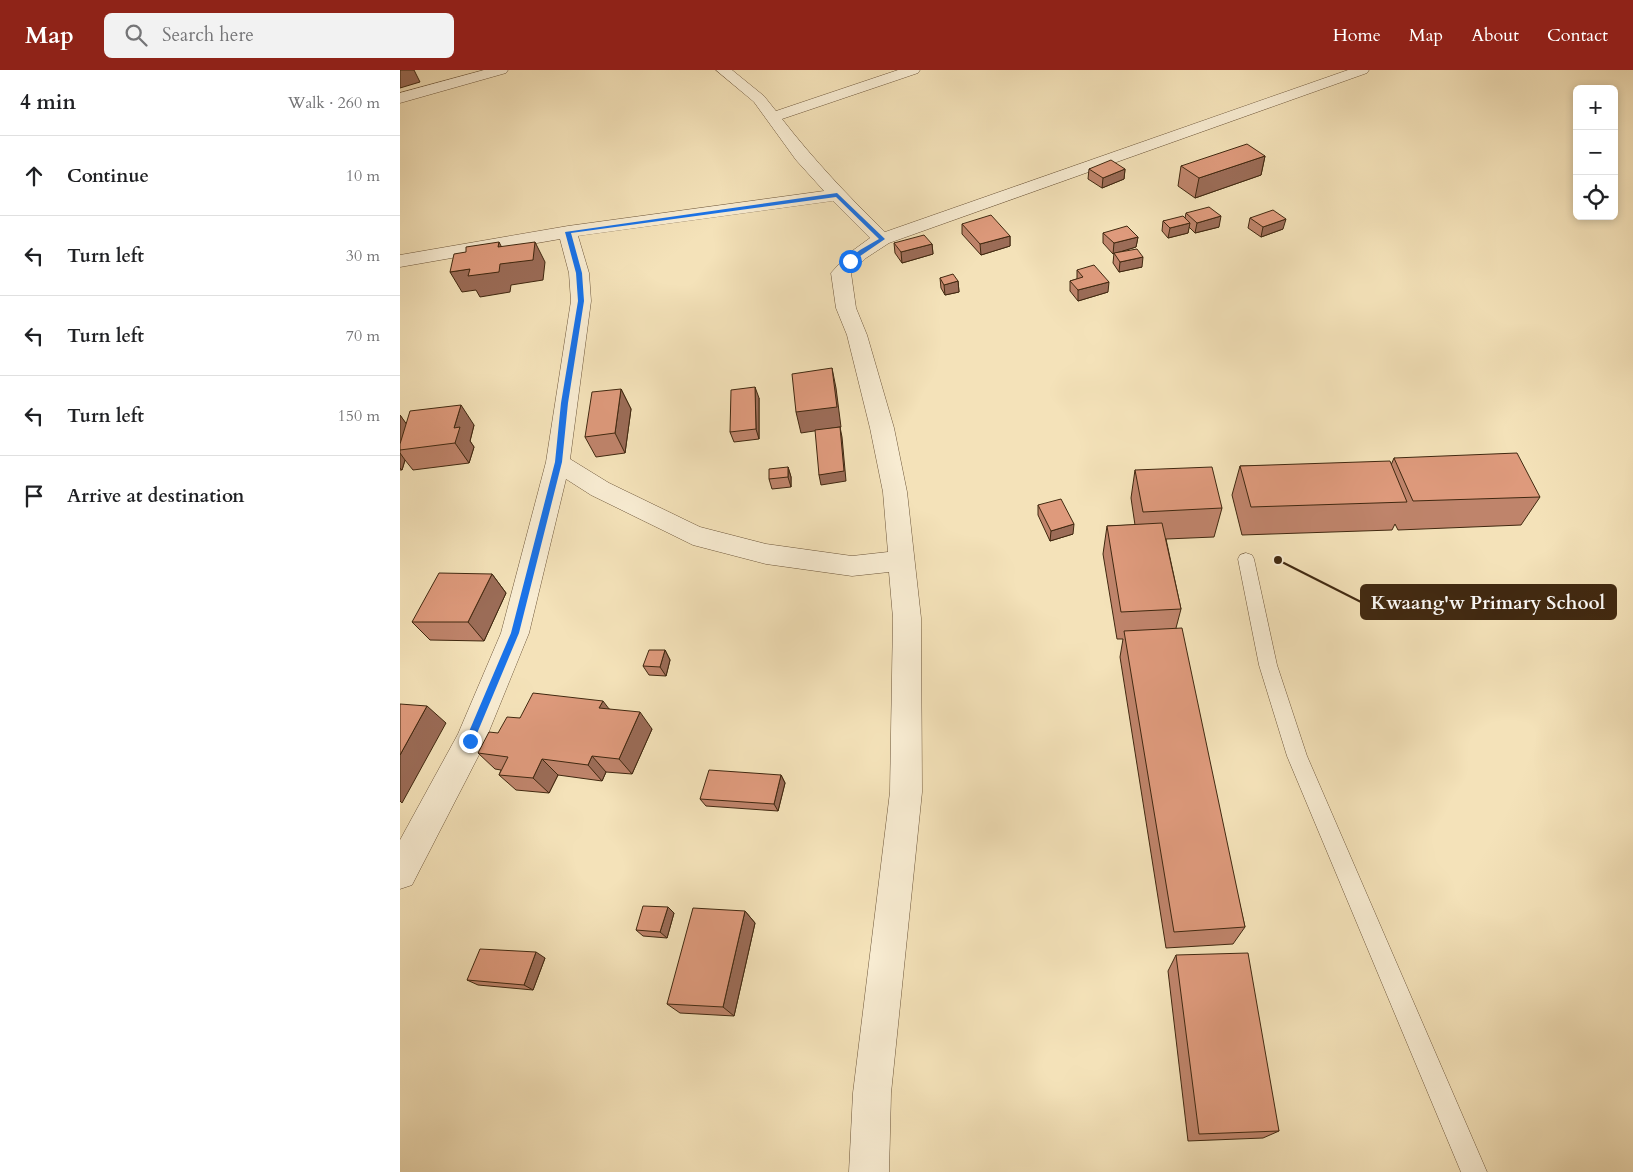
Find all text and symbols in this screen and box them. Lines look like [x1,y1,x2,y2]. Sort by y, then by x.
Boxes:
search box [104,13,454,58]
text: Map [25,19,74,52]
icon: search [122,21,150,49]
text: Search here [162,22,254,48]
text: Home [1333,23,1381,48]
text: Map [1409,23,1443,48]
text: About [1471,23,1519,48]
text: Contact [1547,23,1608,48]
map controls [1573,85,1618,220]
button: + [1573,85,1618,130]
text: 4 min [20,88,76,117]
text: Walk · 260 m [288,92,380,114]
button: − [1573,130,1618,175]
icon: ahead [20,162,48,190]
text: Continue [67,163,149,189]
text: 10 m [346,165,380,187]
button: locate [1573,175,1618,220]
icon: left [20,242,48,270]
text: Turn left [67,243,144,269]
text: 30 m [346,245,380,267]
route start [839,250,862,273]
icon: left [20,322,48,350]
text: Turn left [67,323,144,349]
text: 70 m [346,325,380,347]
icon: left [20,402,48,430]
text: Turn left [67,403,144,429]
text: 150 m [338,405,380,427]
icon: arrive [20,482,48,510]
text: Arrive at destination [67,483,244,509]
callout: Kwaang'w Primary School [1361,585,1616,619]
text: Kwaang'w Primary School [1371,590,1606,616]
route end [459,730,482,753]

